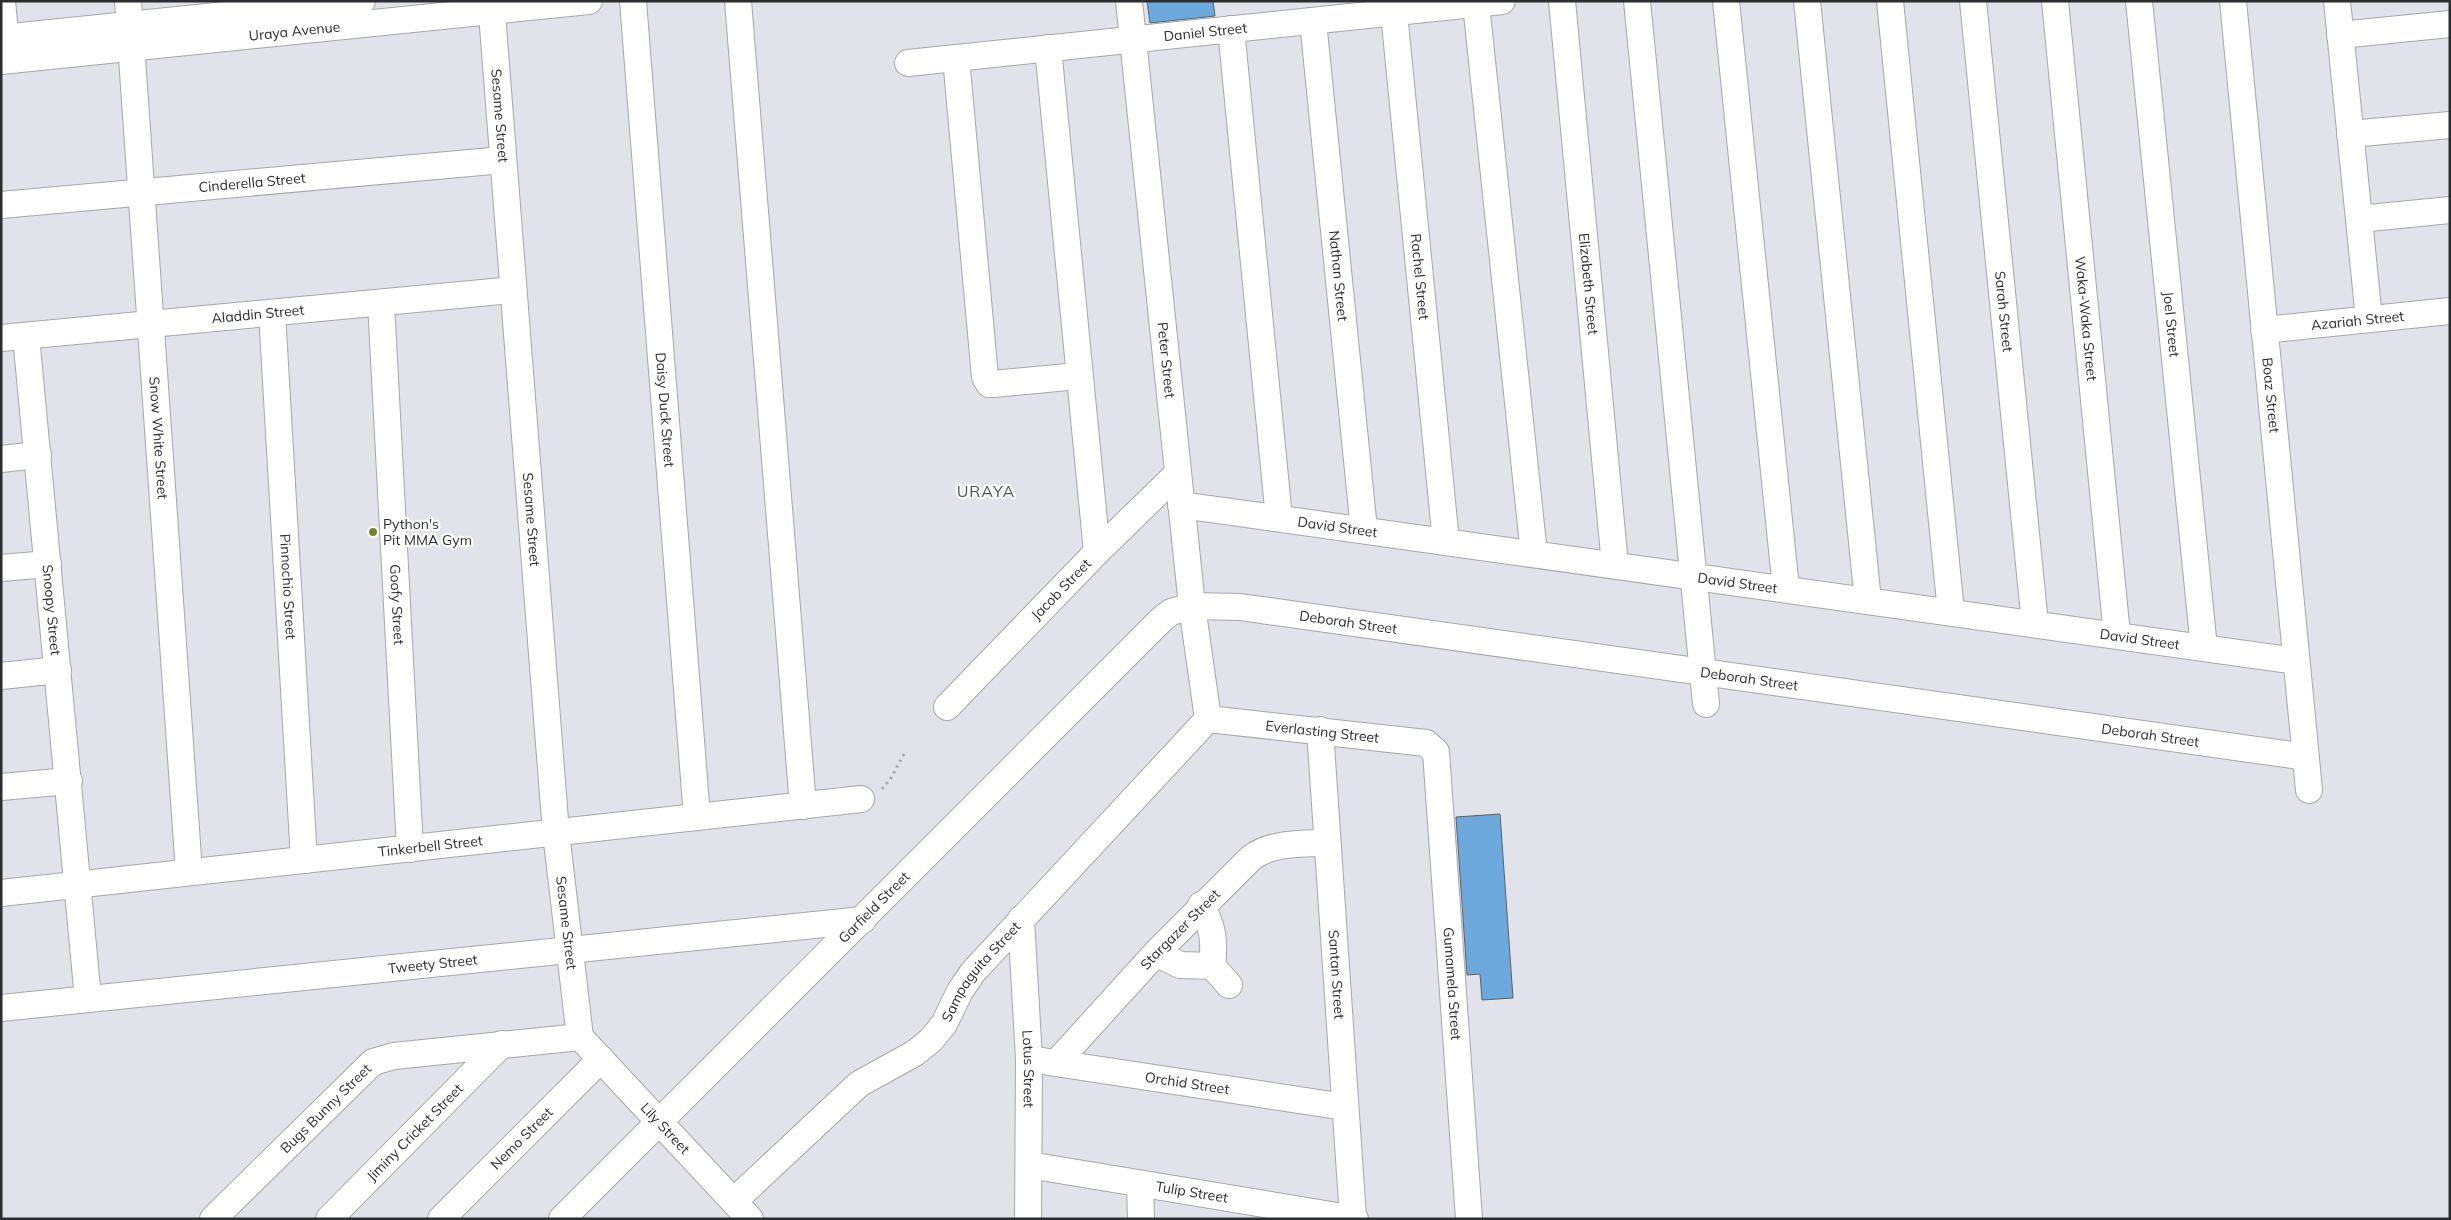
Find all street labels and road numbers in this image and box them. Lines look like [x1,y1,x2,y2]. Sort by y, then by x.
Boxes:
street label: Uraya Avenue [248,17,341,45]
street label: Daniel Street [1163,19,1248,45]
street label: Sesame Street [487,68,513,163]
street label: Cinderella Street [198,169,306,196]
street label: Nathan Street [1325,230,1352,322]
street label: Elizabeth Street [1575,232,1602,336]
street label: Rachel Street [1407,233,1433,321]
street label: Waka-Waka Street [2071,255,2101,382]
street label: Sarah Street [1991,270,2017,353]
street label: Joel Street [2159,291,2184,358]
street label: Aladdin Street [211,301,305,327]
street label: Azariah Street [2310,307,2405,334]
street label: Peter Street [1153,321,1179,399]
street label: Daisy Duck Street [652,352,679,468]
street label: Boaz Street [2258,357,2284,434]
street label: Snow White Street [145,376,172,500]
street label: Sesame Street [519,472,544,567]
street label: David Street [1296,512,1379,541]
street label: Pinnochio Street [276,533,300,640]
street label: Jacob Street [1027,555,1095,624]
street label: Snoopy Street [38,564,65,656]
street label: Goofy Street [386,564,408,645]
street label: David Street [1697,568,1779,597]
street label: Deborah Street [1298,606,1398,638]
street label: David Street [2099,625,2181,654]
street label: Deborah Street [1699,663,1799,694]
street label: Everlasting Street [1265,716,1380,747]
street label: Deborah Street [2100,719,2200,751]
street label: Tinkerbell Street [377,831,484,861]
street label: Garfield Street [834,868,913,947]
street label: Sesame Street [552,875,581,971]
street label: Stargazer Street [1136,885,1224,973]
street label: Sampaguita Street [937,918,1024,1025]
street label: Gumamela Street [1439,927,1465,1041]
street label: Santan Street [1325,929,1349,1020]
street label: Tweety Street [387,950,478,977]
street label: Lotus Street [1018,1029,1038,1108]
street label: Bugs Bunny Street [276,1060,375,1157]
street label: Orchid Street [1144,1068,1231,1098]
street label: Jiminy Cricket Street [363,1080,467,1185]
street label: Lily Street [637,1099,694,1158]
street label: Nemo Street [487,1103,557,1173]
street label: Tulip Street [1154,1177,1229,1207]

